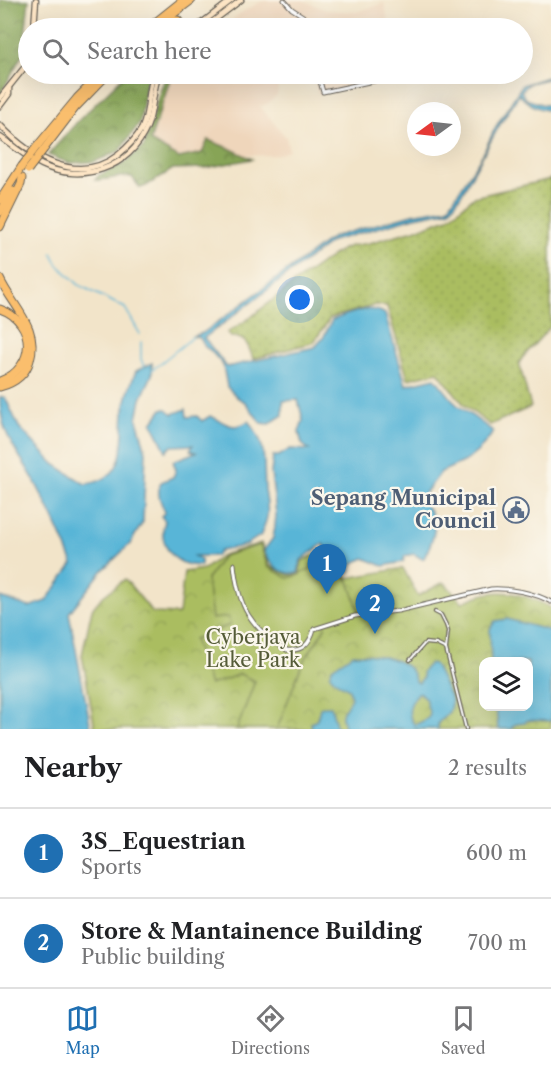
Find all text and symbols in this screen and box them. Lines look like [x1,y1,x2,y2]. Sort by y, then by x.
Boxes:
search box [18,18,533,84]
icon: search [39,35,72,68]
text: Search here [87,38,212,65]
north arrow [407,102,461,156]
your location [285,285,314,314]
place label: Sepang Municipal Council [311,486,496,533]
public building icon: Sepang Municipal Council [501,495,531,525]
pin: 1 [308,544,346,594]
pin: 2 [356,584,394,634]
park label: Cyberjaya Lake Park [205,625,302,672]
map controls [479,657,533,711]
button: layers [479,657,533,711]
text: Nearby [24,752,122,784]
text: 2 results [448,756,527,780]
text: 3S_Equestrian [81,828,246,855]
text: 1 [39,841,48,865]
text: 600 m [466,841,527,865]
text: Sports [81,855,142,879]
text: Store & Mantainence Building [81,918,422,945]
text: 2 [38,931,49,955]
text: 700 m [468,931,527,955]
text: Public building [81,945,224,969]
tab: Map [66,1002,100,1058]
tab: Directions [231,1002,310,1058]
tab: Saved [441,1002,485,1058]

